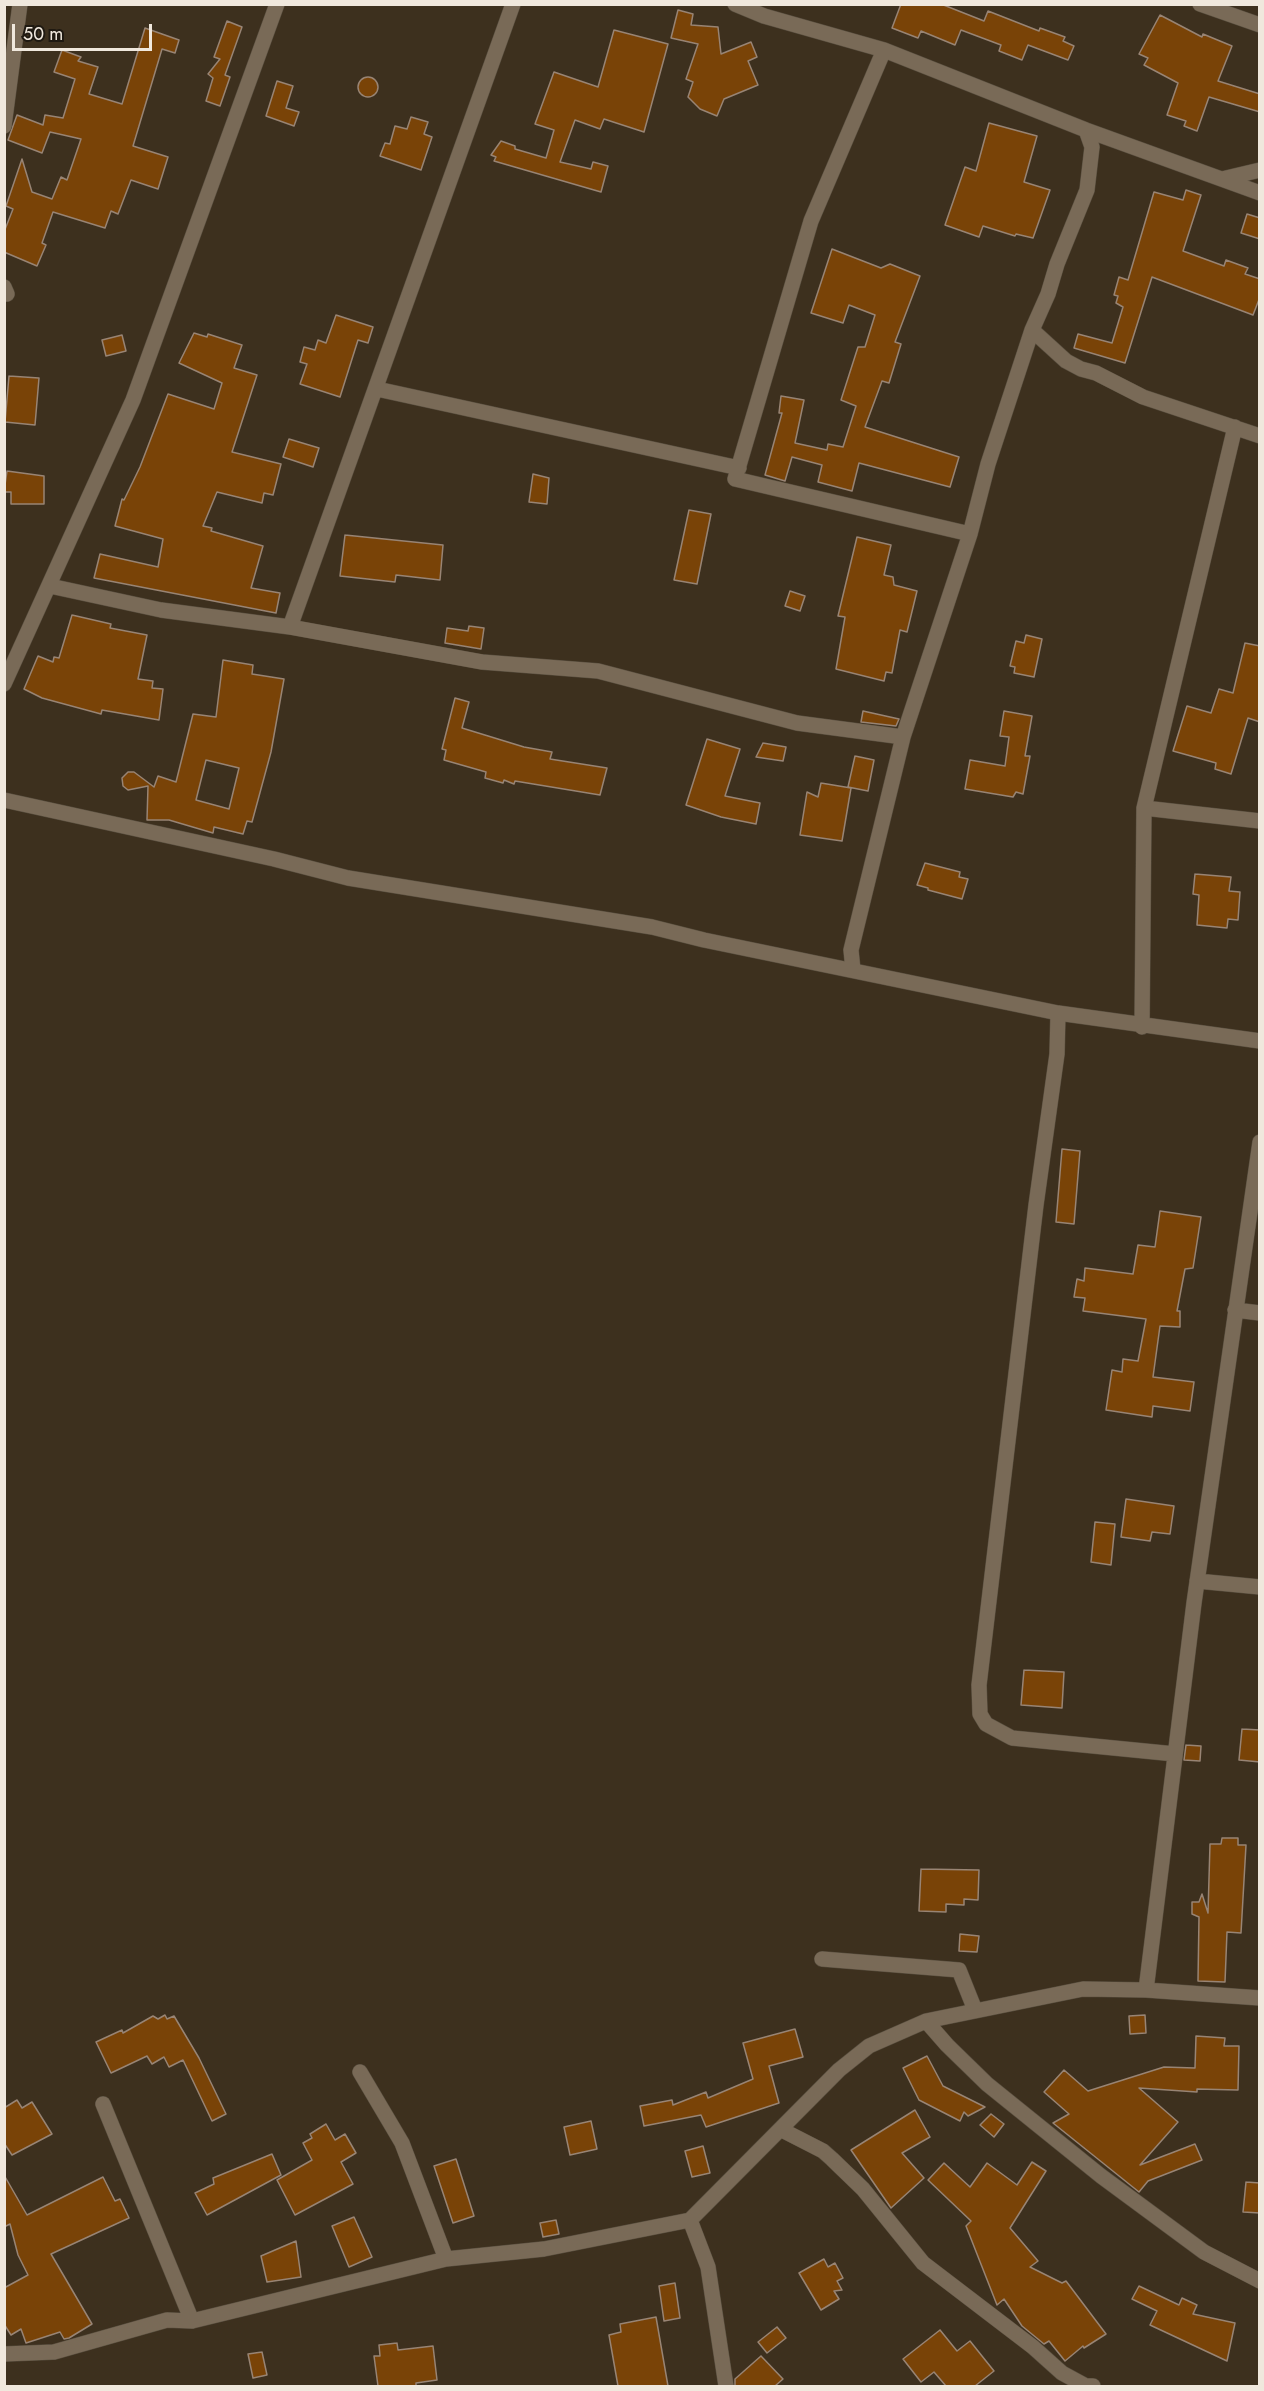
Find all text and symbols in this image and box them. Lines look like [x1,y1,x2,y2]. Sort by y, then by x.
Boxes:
scale bar [15,12,154,50]
text: 50 m [23,21,63,47]

